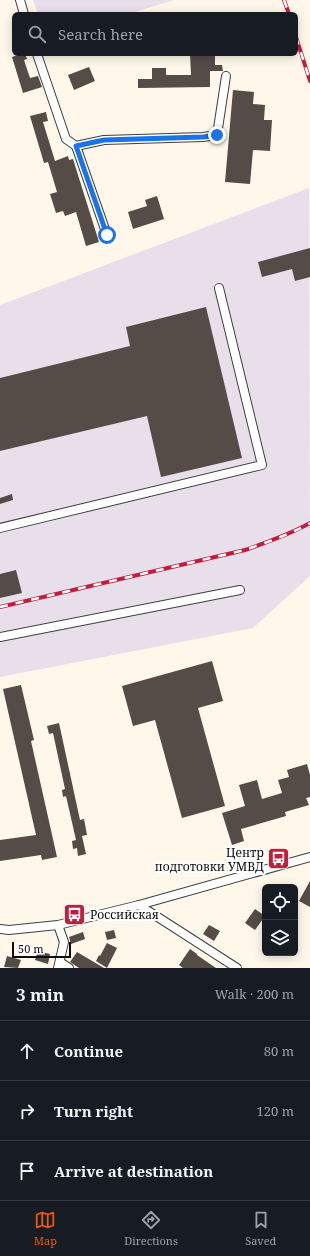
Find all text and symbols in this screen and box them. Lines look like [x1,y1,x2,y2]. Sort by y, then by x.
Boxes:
search box [12,12,298,56]
icon: search [26,23,48,45]
text: Search here [58,24,143,44]
route end [208,126,226,144]
route start [98,226,116,244]
place label: Центр подготовки УМВД [155,844,264,875]
bus stop icon: Центр подготовки УМВД [266,846,292,872]
map controls [262,884,298,956]
button: locate [262,884,298,920]
bus stop icon: Российская [61,901,87,927]
place label: Российская [90,906,159,923]
button: layers [262,920,298,956]
scale bar [12,940,71,959]
text: 50 m [18,941,44,956]
text: 3 min [16,983,64,1006]
text: Walk · 200 m [215,985,294,1003]
icon: ahead [16,1040,38,1062]
text: Continue [54,1041,123,1061]
text: 80 m [264,1042,294,1060]
icon: right [16,1100,38,1122]
text: Turn right [54,1101,133,1121]
text: 120 m [257,1102,294,1120]
icon: arrive [16,1160,38,1182]
text: Arrive at destination [54,1161,213,1181]
tab: Map [34,1209,57,1248]
tab: Directions [124,1209,178,1248]
tab: Saved [245,1209,276,1248]

